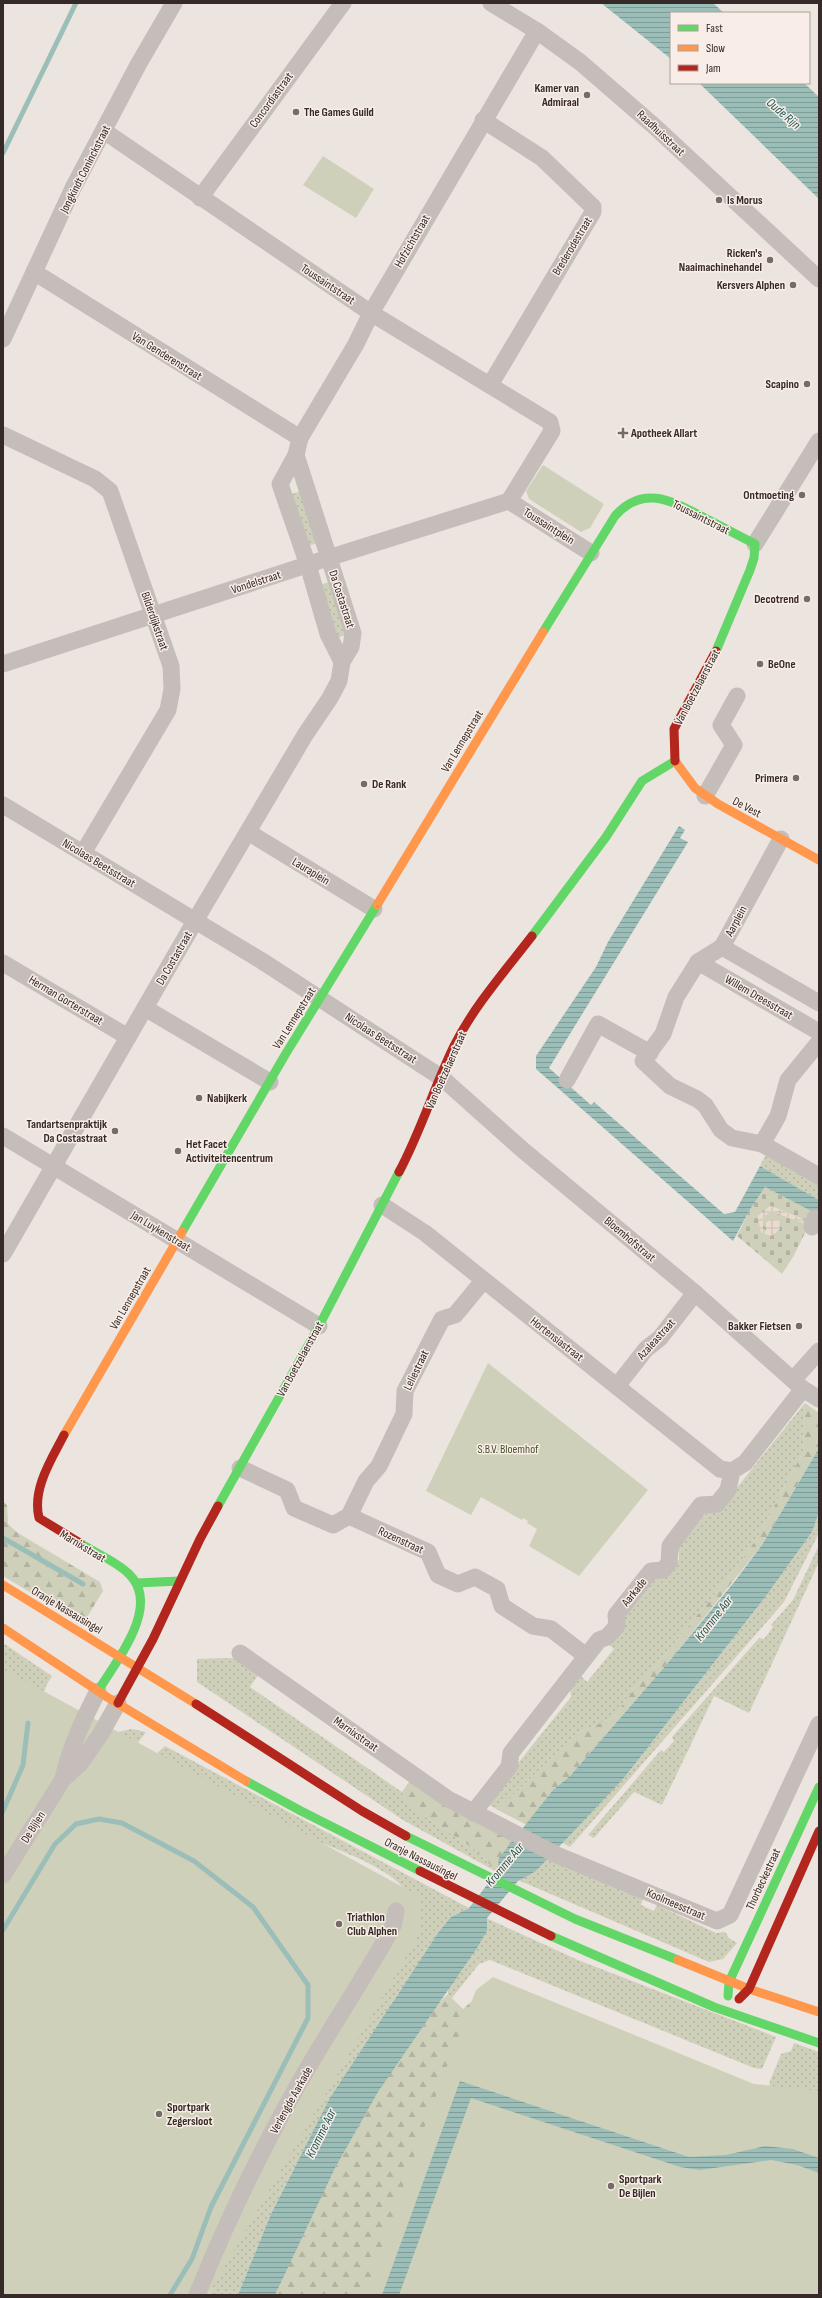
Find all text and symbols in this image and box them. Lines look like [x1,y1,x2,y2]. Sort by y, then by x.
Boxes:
legend [670,12,810,84]
text: Fast [706,21,723,36]
text: Slow [706,41,725,56]
text: Jam [705,61,721,76]
street label: Concordiastraat [246,69,297,131]
place label: Kamer van Admiraal [535,81,579,110]
marker: Kamer van Admiraal [582,90,592,100]
water label: Oude Rijn [763,95,804,133]
place label: The Games Guild [304,105,374,120]
marker: The Games Guild [291,107,301,117]
street label: Raadhuisstraat [633,107,688,160]
street label: Jongkindt Coninckstraat [56,123,114,216]
place label: Is Morus [727,193,763,208]
marker: Is Morus [714,195,724,205]
street label: Hofzichtstraat [391,212,434,270]
street label: Brederodestraat [549,214,596,278]
place label: Ricken's Naaimachinehandel [679,246,762,275]
marker: Ricken's Naaimachinehandel [765,255,775,265]
street label: Toussaintstraat [298,261,358,308]
place label: Kersvers Alphen [717,278,785,293]
marker: Kersvers Alphen [788,280,798,290]
street label: Van Genderenstraat [129,329,205,384]
place label: Scapino [766,377,799,392]
marker: Scapino [802,379,812,389]
place label: Apotheek Allart [630,426,697,441]
marker: Apotheek Allart [618,428,628,438]
place label: Ontmoeting [743,488,794,503]
marker: Ontmoeting [797,490,807,500]
street label: Toussaintstraat [670,497,732,538]
street label: Toussaintplein [520,505,577,548]
street label: Vondelstraat [229,567,283,598]
street label: Da Costastraat [325,568,358,630]
street label: Bilderdijkstraat [138,590,172,653]
place label: Decotrend [754,592,799,607]
marker: Decotrend [802,594,812,604]
street label: Van Boetzelaerstraat [671,647,724,728]
place label: BeOne [768,657,796,672]
marker: BeOne [755,659,765,669]
street label: Van Lennepstraat [438,707,487,775]
place label: Primera [755,771,788,786]
marker: Primera [791,773,801,783]
place label: De Rank [372,777,406,792]
marker: De Rank [359,779,369,789]
street label: De Vest [730,794,764,821]
street label: Nicolaas Beetsstraat [59,836,138,891]
street label: Lauraplein [289,854,332,889]
street label: Aarplein [722,903,751,940]
street label: Da Costastraat [153,928,196,988]
street label: Herman Gorterstraat [26,972,106,1029]
street label: Willem Dreesstraat [722,972,796,1023]
street label: Van Lennepstraat [270,984,320,1052]
street label: Nicolaas Beetsstraat [342,1010,420,1067]
street label: Van Boetzelaerstraat [423,1029,470,1111]
place label: Nabijkerk [207,1091,247,1106]
marker: Nabijkerk [194,1093,204,1103]
place label: Tandartsenpraktijk Da Costastraat [27,1117,107,1146]
marker: Tandartsenpraktijk Da Costastraat [110,1126,120,1136]
place label: Het Facet Activiteitencentrum [185,1137,273,1166]
marker: Het Facet Activiteitencentrum [173,1146,183,1156]
street label: Jan Luykenstraat [127,1207,193,1255]
street label: Bloemhofstraat [601,1213,659,1266]
street label: Van Lennepstraat [106,1264,155,1332]
street label: Hortensiastraat [527,1314,587,1365]
street label: Azaleastraat [633,1316,679,1364]
street label: Van Boetzelaerstraat [274,1319,327,1399]
place label: Bakker Fietsen [728,1319,791,1334]
marker: Bakker Fietsen [794,1321,804,1331]
street label: Leliestraat [400,1347,433,1393]
park label: S.B.V. Bloemhof [477,1442,539,1457]
street label: Rozenstraat [376,1523,426,1558]
street label: Marnixstraat [57,1527,109,1566]
street label: Aarkade [618,1575,651,1610]
street label: Oranje Nassausingel [29,1583,105,1637]
water label: Kromme Aar [691,1592,737,1644]
street label: Marnixstraat [330,1714,381,1755]
street label: De Bijlen [18,1809,49,1846]
street label: Oranje Nassausingel [382,1835,460,1884]
water label: Kromme Aar [482,1838,529,1890]
street label: Thorbeckestraat [743,1846,784,1912]
street label: Koolmeesstraat [644,1885,708,1924]
place label: Triathlon Club Alphen [347,1910,397,1939]
marker: Triathlon Club Alphen [334,1919,344,1929]
street label: Verlengde Aarkade [267,2064,316,2136]
place label: Sportpark Zegersloot [167,2100,212,2129]
water label: Kromme Aar [302,2105,340,2160]
marker: Sportpark Zegersloot [154,2109,164,2119]
place label: Sportpark De Bijlen [619,2172,662,2201]
marker: Sportpark De Bijlen [606,2181,616,2191]

